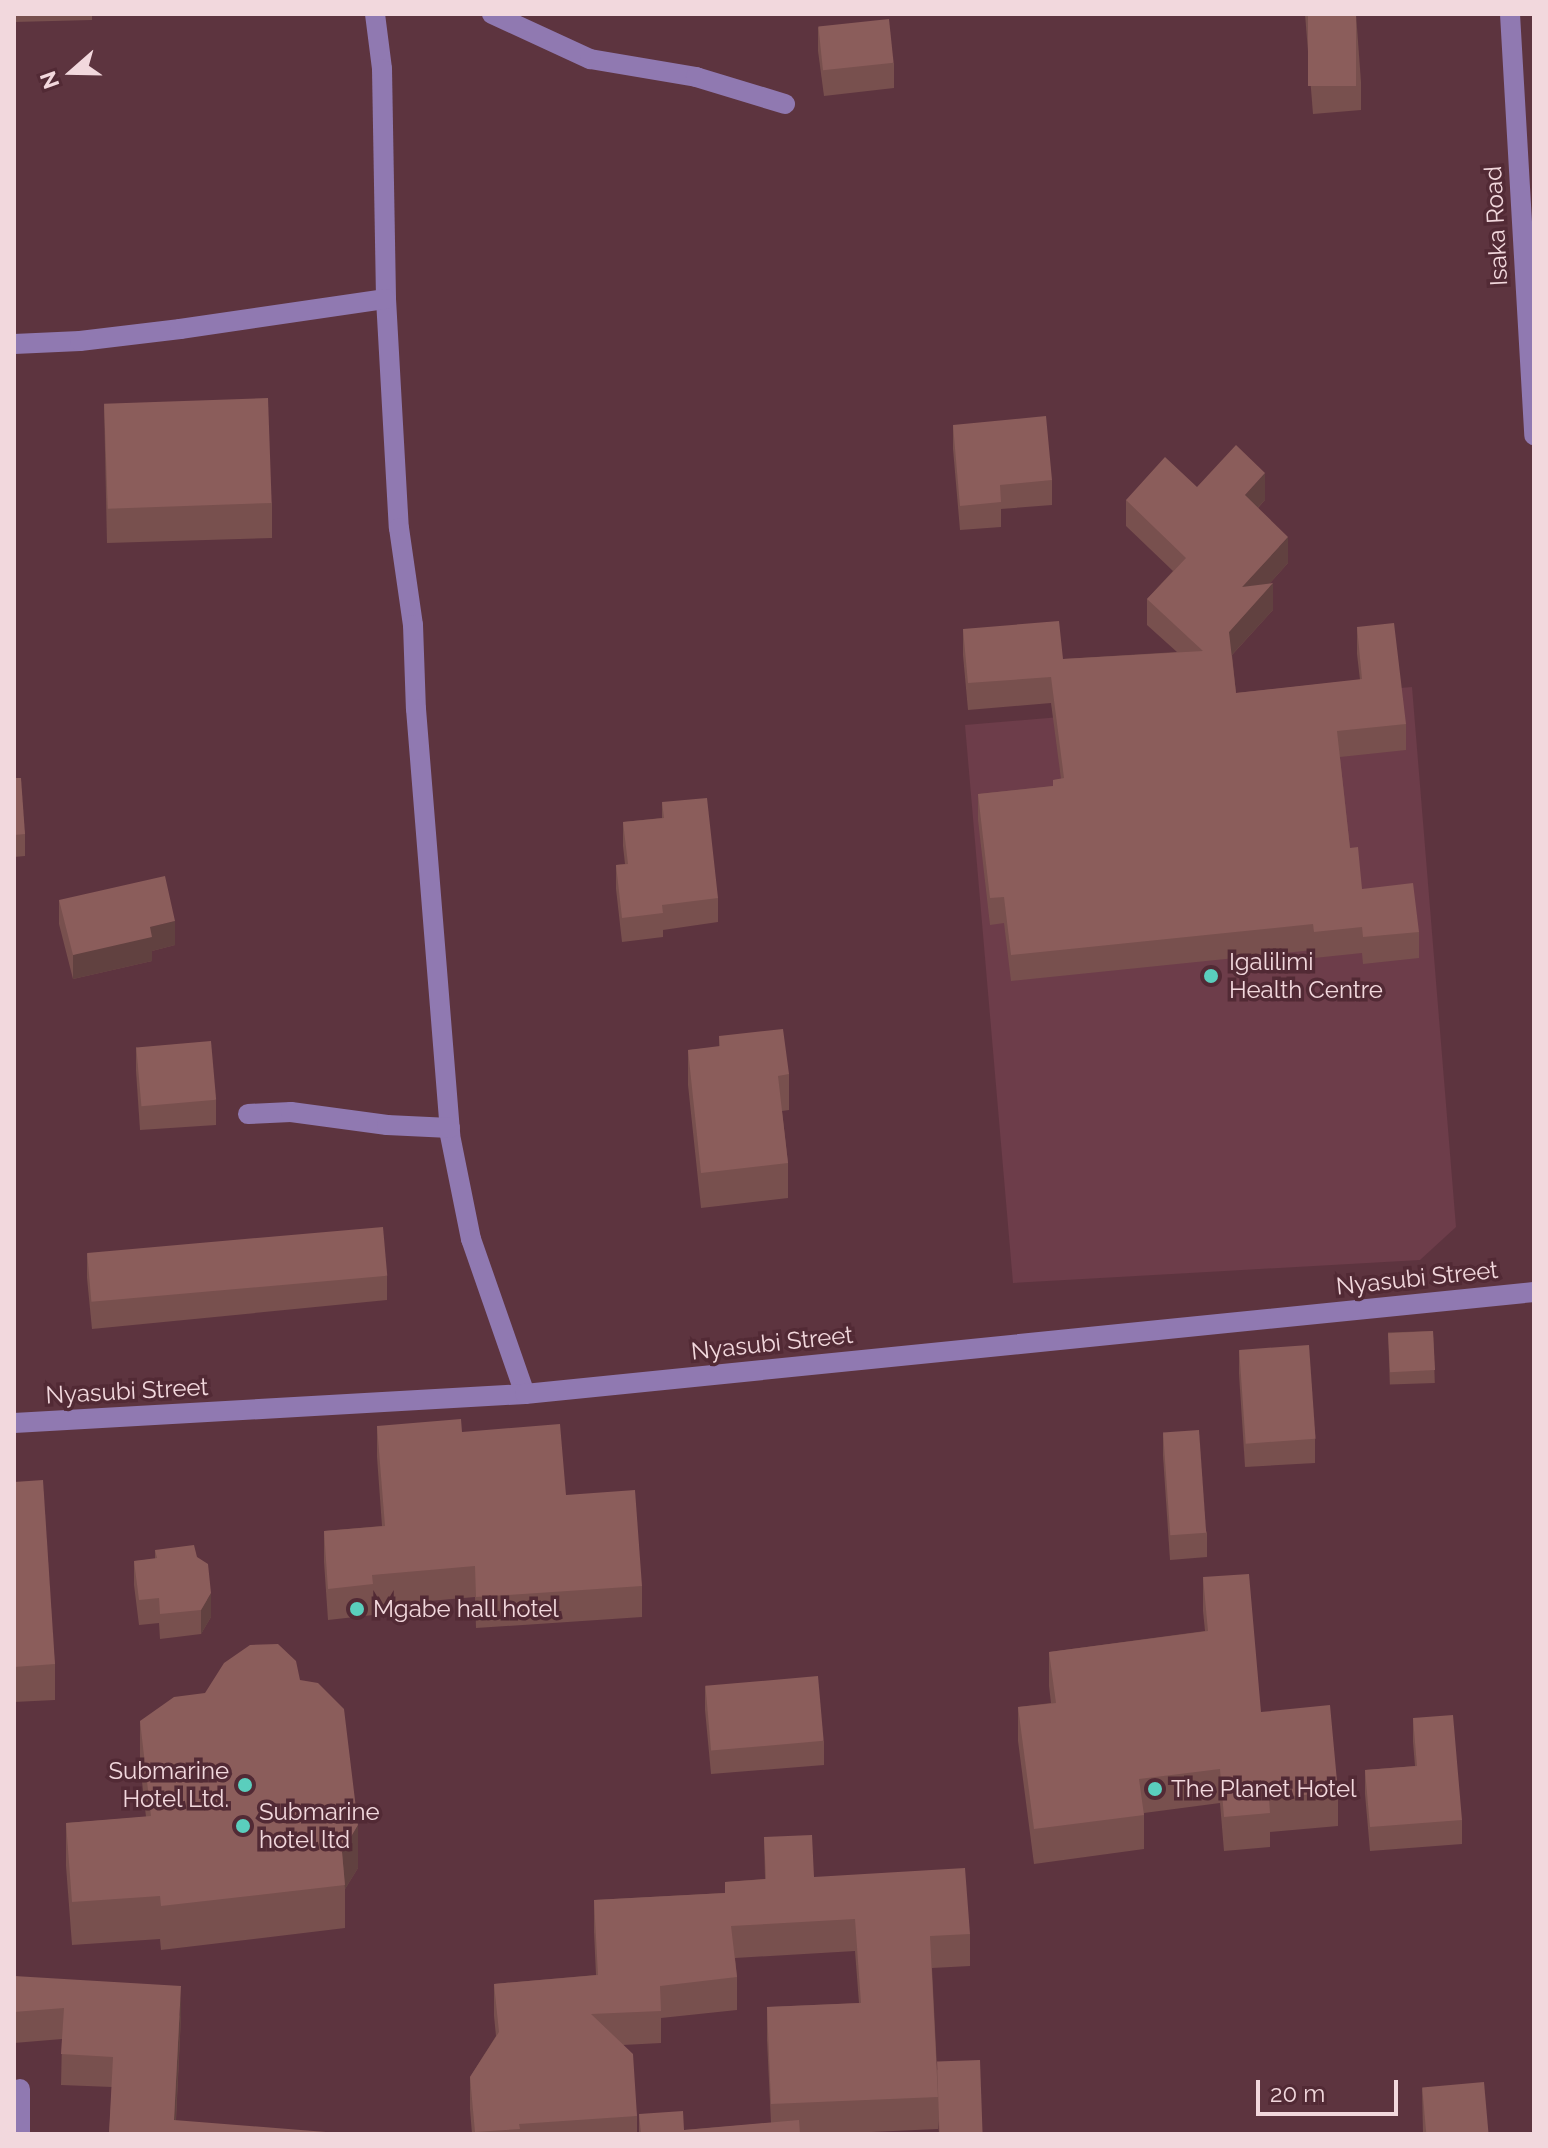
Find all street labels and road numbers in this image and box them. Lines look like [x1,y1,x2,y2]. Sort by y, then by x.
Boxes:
street label: Isaka Road [1478,165,1514,287]
street label: Nyasubi Street [1335,1255,1499,1301]
street label: Nyasubi Street [690,1320,854,1366]
street label: Nyasubi Street [45,1372,209,1410]

